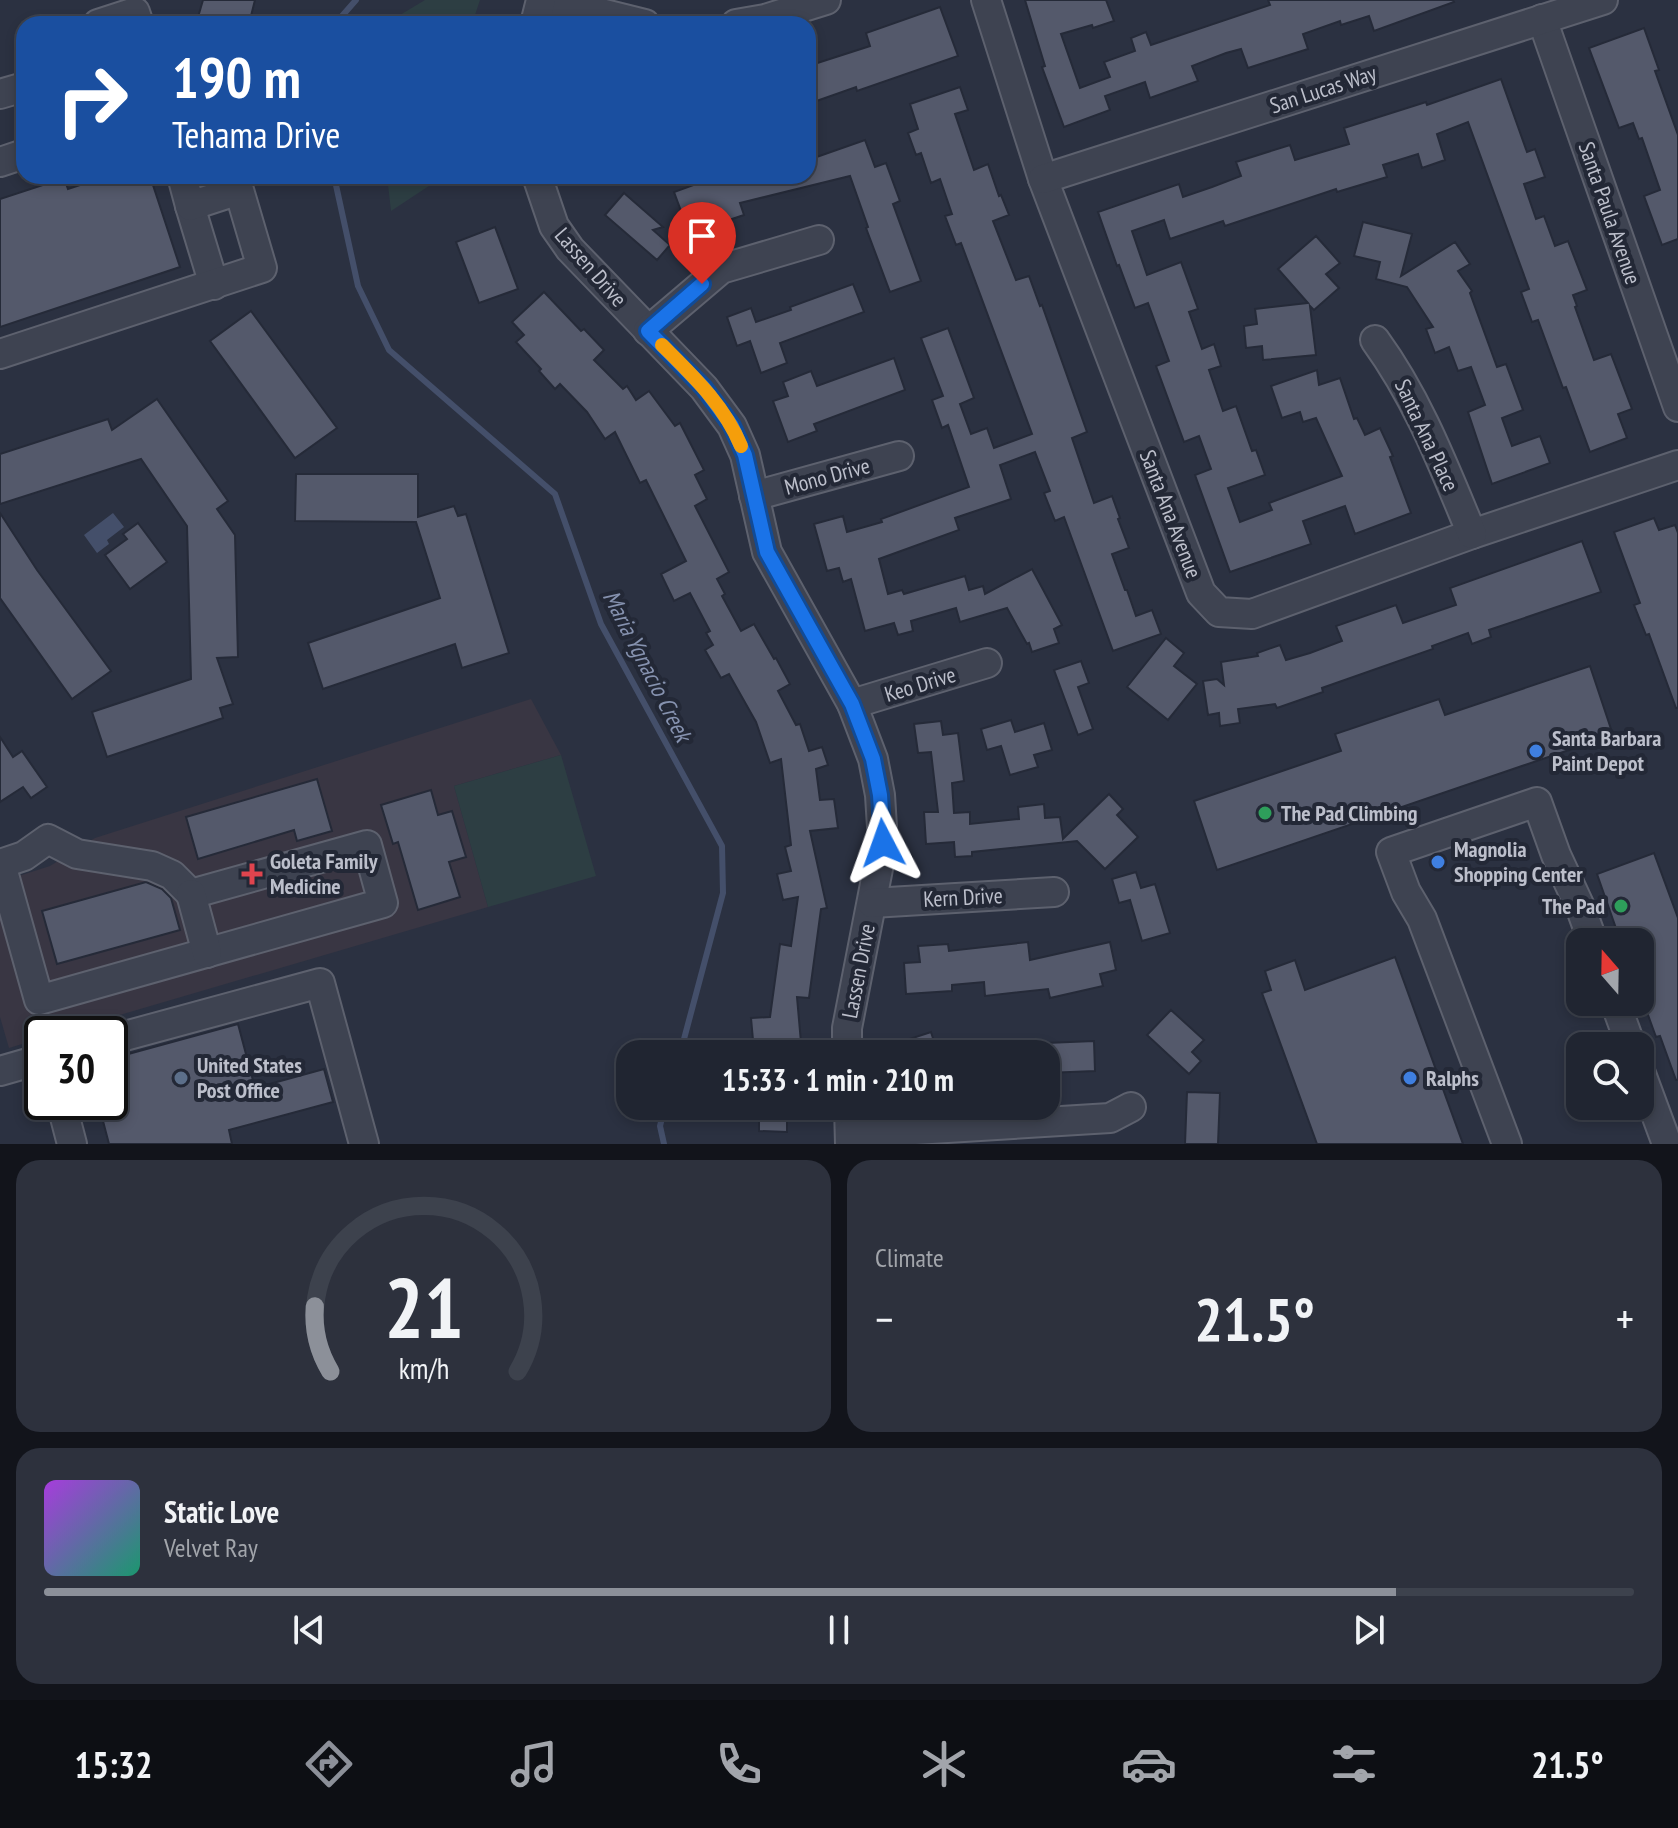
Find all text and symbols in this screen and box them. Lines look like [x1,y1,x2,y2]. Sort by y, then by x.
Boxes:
text: 190 m [172,41,301,113]
icon: right [40,48,144,152]
street label: San Lucas Way [1266,58,1381,119]
text: Tehama Drive [172,111,340,158]
street label: Santa Paula Avenue [1573,138,1647,288]
pin [668,202,736,284]
icon: arrive [680,214,724,258]
street label: Lassen Drive [549,222,633,312]
street label: Santa Ana Place [1389,374,1465,496]
street label: Santa Ana Avenue [1134,446,1208,582]
street label: Mono Drive [781,451,873,501]
water label: Maria Ygnacio Creek [596,585,700,749]
street label: Keo Drive [881,660,959,708]
place label: Santa Barbara Paint Depot [1552,724,1661,777]
marker: Santa Barbara Paint Depot [1527,742,1545,760]
place label: The Pad Climbing [1281,799,1418,827]
position arrow [841,801,925,885]
marker: The Pad Climbing [1256,804,1274,822]
place label: Magnolia Shopping Center [1454,835,1583,888]
place label: Goleta Family Medicine [270,847,379,900]
marker: Magnolia Shopping Center [1429,853,1447,871]
marker: Goleta Family Medicine [241,863,263,885]
street label: Kern Drive [923,881,1003,913]
place label: The Pad [1542,892,1605,920]
marker: The Pad [1612,897,1630,915]
street label: Lassen Drive [835,921,881,1021]
north arrow [1566,928,1654,1016]
map controls [1566,928,1654,1120]
speed limit sign: 30 [24,1016,128,1120]
button: search [1566,1032,1654,1120]
place label: United States Post Office [197,1051,302,1104]
text: 15:33 · 1 min · 210 m [722,1060,954,1099]
place label: Ralphs [1426,1064,1479,1092]
marker: United States Post Office [172,1069,190,1087]
marker: Ralphs [1401,1069,1419,1087]
text: Climate [875,1241,944,1274]
text: 21 [384,1253,463,1361]
text: 21.5° [1194,1280,1315,1358]
text: − [875,1290,893,1347]
text: + [1616,1290,1634,1347]
text: km/h [398,1350,449,1387]
text: Static Love [164,1492,279,1531]
text: Velvet Ray [164,1531,258,1564]
icon: previous [287,1608,331,1652]
icon: pause [817,1608,861,1652]
icon: next [1347,1608,1391,1652]
icon: directions [301,1736,357,1792]
icon: music [506,1736,562,1792]
icon: phone [711,1736,767,1792]
icon: climate [916,1736,972,1792]
icon: car [1121,1736,1177,1792]
icon: filters [1326,1736,1382,1792]
text: 15:32 [74,1741,152,1788]
text: 21.5° [1531,1741,1604,1788]

